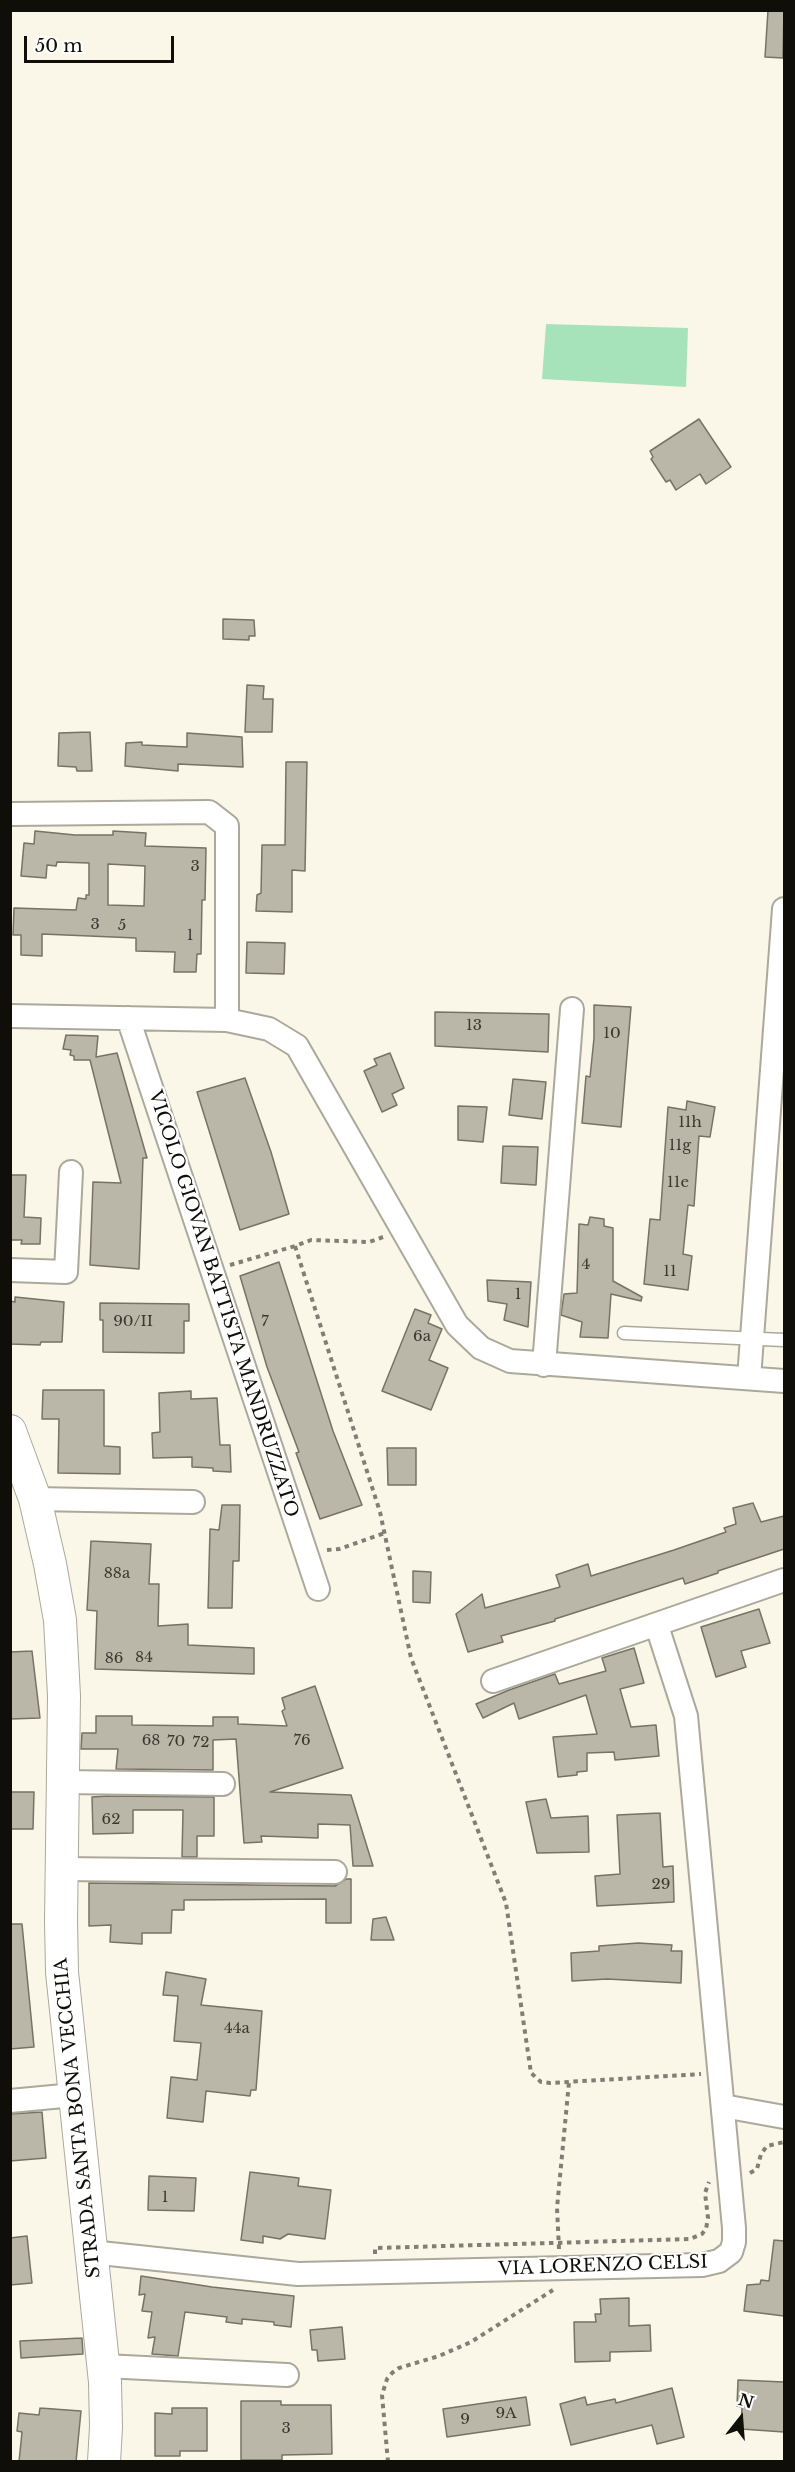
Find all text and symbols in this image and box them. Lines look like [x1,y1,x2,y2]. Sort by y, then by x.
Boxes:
scale bar [27,24,177,62]
text: 50 m [35,35,83,57]
house number: 3 [190,858,200,876]
house number: 3 [90,916,100,934]
house number: 5 [118,917,126,935]
house number: 1 [187,927,193,945]
house number: 13 [466,1017,482,1035]
house number: 10 [603,1025,621,1043]
street label: VICOLO GIOVAN BATTISTA MANDRUZZATO [144,1088,302,1520]
house number: 11h [678,1114,702,1132]
house number: 11g [669,1137,691,1155]
house number: 11e [667,1174,689,1192]
house number: 4 [582,1256,590,1274]
house number: 11 [663,1263,677,1281]
house number: 1 [515,1286,521,1304]
house number: 90/II [113,1313,153,1331]
house number: 7 [261,1313,269,1331]
house number: 6a [413,1328,431,1346]
house number: 88a [104,1565,130,1583]
house number: 84 [135,1649,153,1667]
house number: 86 [105,1650,123,1668]
house number: 68 [142,1732,160,1750]
house number: 76 [293,1732,311,1750]
house number: 70 [167,1733,185,1751]
house number: 72 [193,1734,209,1752]
house number: 62 [102,1811,120,1829]
house number: 29 [652,1876,670,1894]
street label: STRADA SANTA BONA VECCHIA [50,1957,106,2279]
house number: 44a [224,2020,250,2038]
house number: 1 [162,2189,168,2207]
street label: VIA LORENZO CELSI [498,2252,708,2280]
north arrow [711,2388,771,2448]
text: N [736,2389,756,2413]
house number: 9A [496,2405,516,2423]
house number: 9 [460,2411,470,2429]
house number: 3 [281,2420,291,2438]

